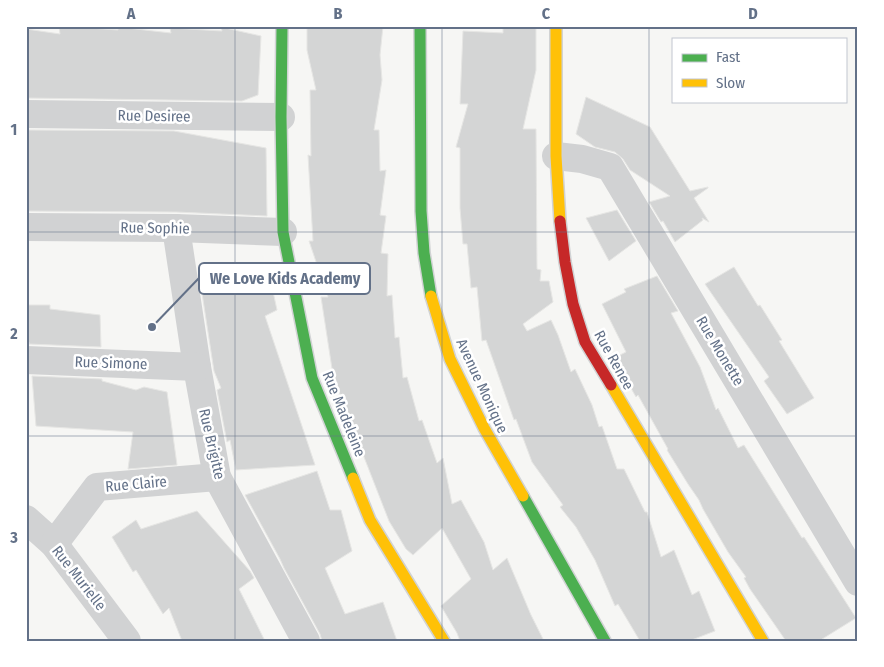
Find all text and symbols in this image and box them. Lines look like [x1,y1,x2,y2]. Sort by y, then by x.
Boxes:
text: A [126,4,136,23]
text: B [334,4,343,23]
text: C [542,4,551,23]
text: D [748,4,758,23]
legend [672,38,846,102]
text: Fast [716,48,740,66]
text: Slow [716,74,745,92]
street label: Rue Desiree [117,106,191,126]
text: 1 [11,120,17,139]
street label: Rue Sophie [120,218,190,238]
callout: We Love Kids Academy [199,263,370,294]
text: We Love Kids Academy [210,269,361,288]
street label: Rue Monette [692,313,748,389]
text: 2 [9,324,18,343]
street label: Rue Renee [590,327,638,393]
street label: Avenue Monique [452,336,512,436]
street label: Rue Simone [74,353,148,373]
street label: Rue Madeleine [319,369,369,459]
street label: Rue Brigitte [195,407,229,481]
street label: Rue Claire [104,472,168,496]
text: 3 [9,528,18,547]
street label: Rue Murielle [48,542,110,614]

